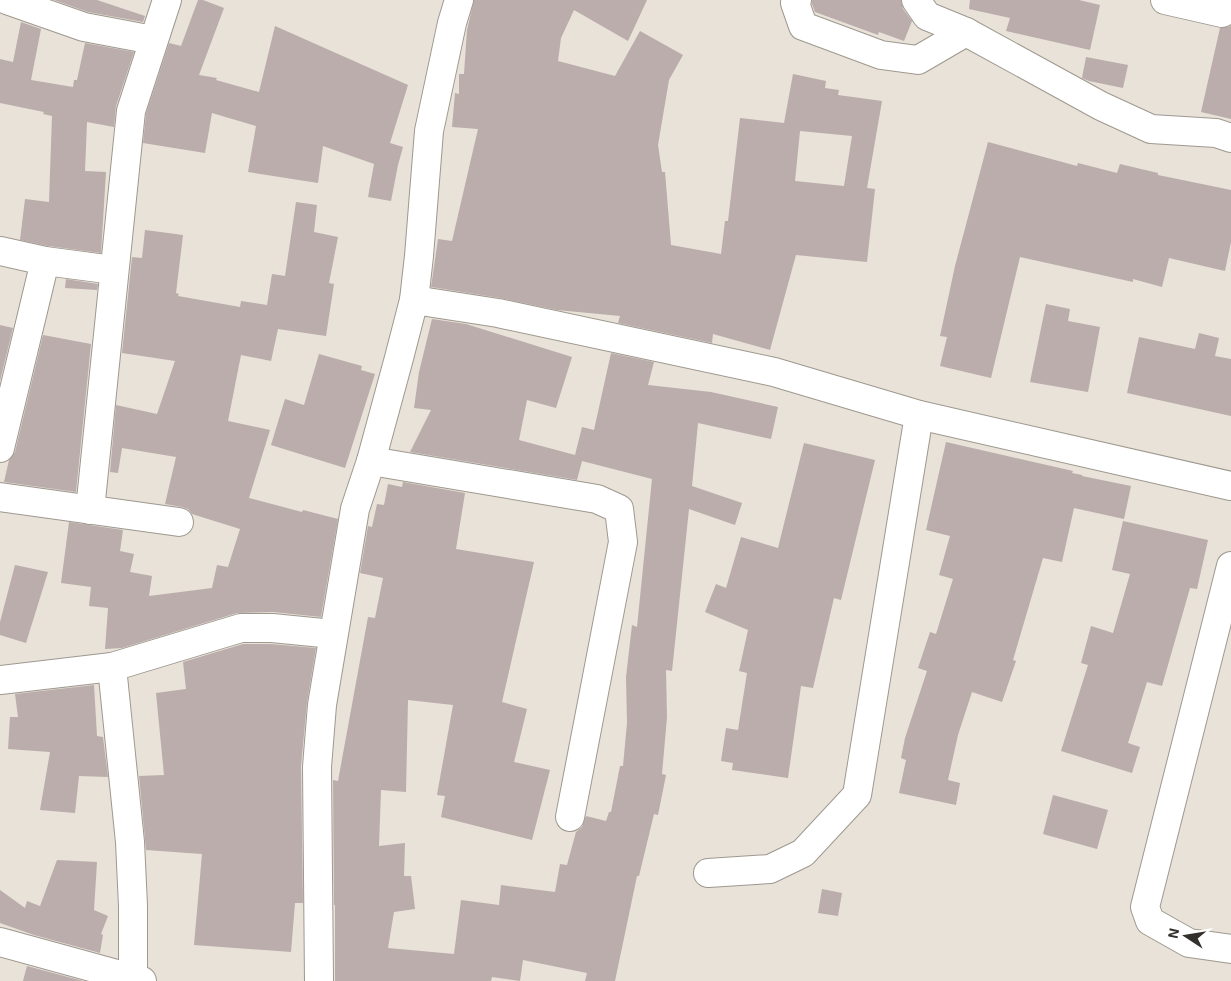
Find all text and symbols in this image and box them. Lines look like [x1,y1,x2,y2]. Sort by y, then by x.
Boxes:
north arrow [1161,911,1211,961]
text: N [1163,926,1182,940]

